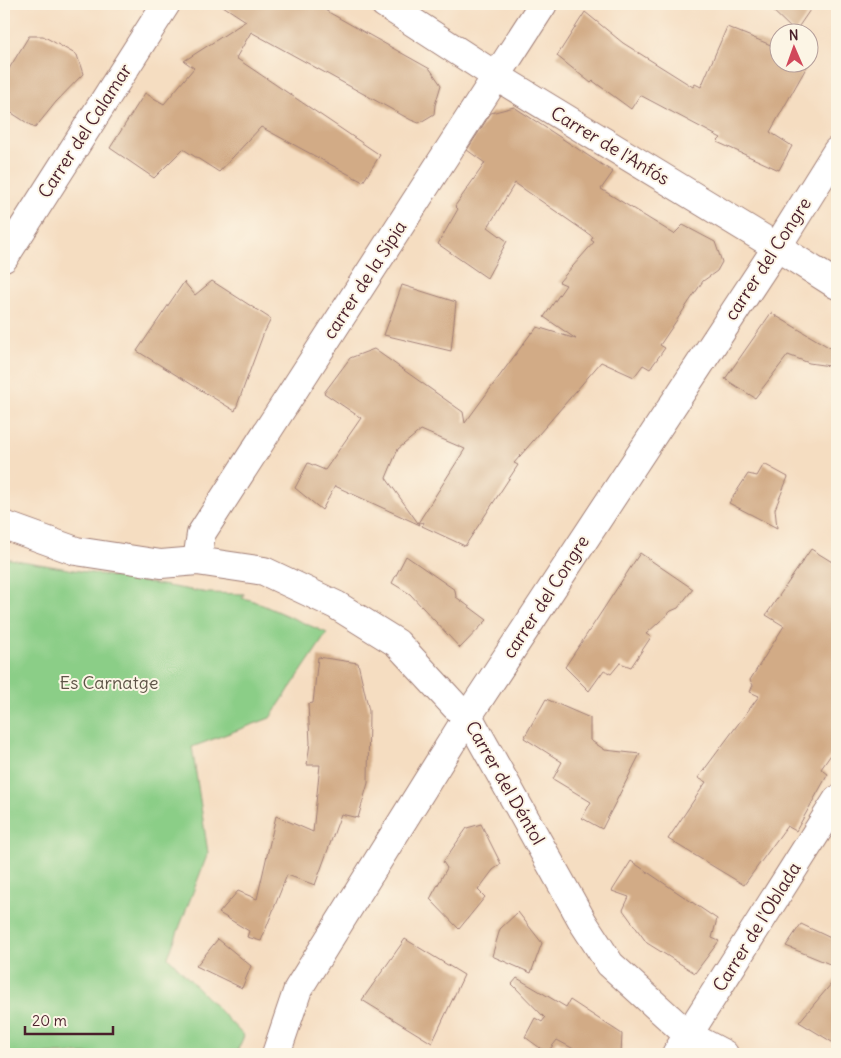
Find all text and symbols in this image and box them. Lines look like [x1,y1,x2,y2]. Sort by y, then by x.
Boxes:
north arrow [768,22,818,72]
text: N [788,26,799,44]
street label: Carrer del Calamar [33,59,137,202]
street label: Carrer de l'Anfós [547,101,674,190]
street label: carrer del Congre [719,193,816,325]
street label: carrer de la Sípia [318,216,411,343]
street label: carrer del Congre [497,531,594,663]
park label: Es Carnatge [60,671,158,694]
street label: Carrer del Déntol [461,717,550,849]
street label: Carrer de l'Oblada [708,858,806,996]
scale bar [25,1003,112,1035]
text: 20 m [32,1011,67,1030]

